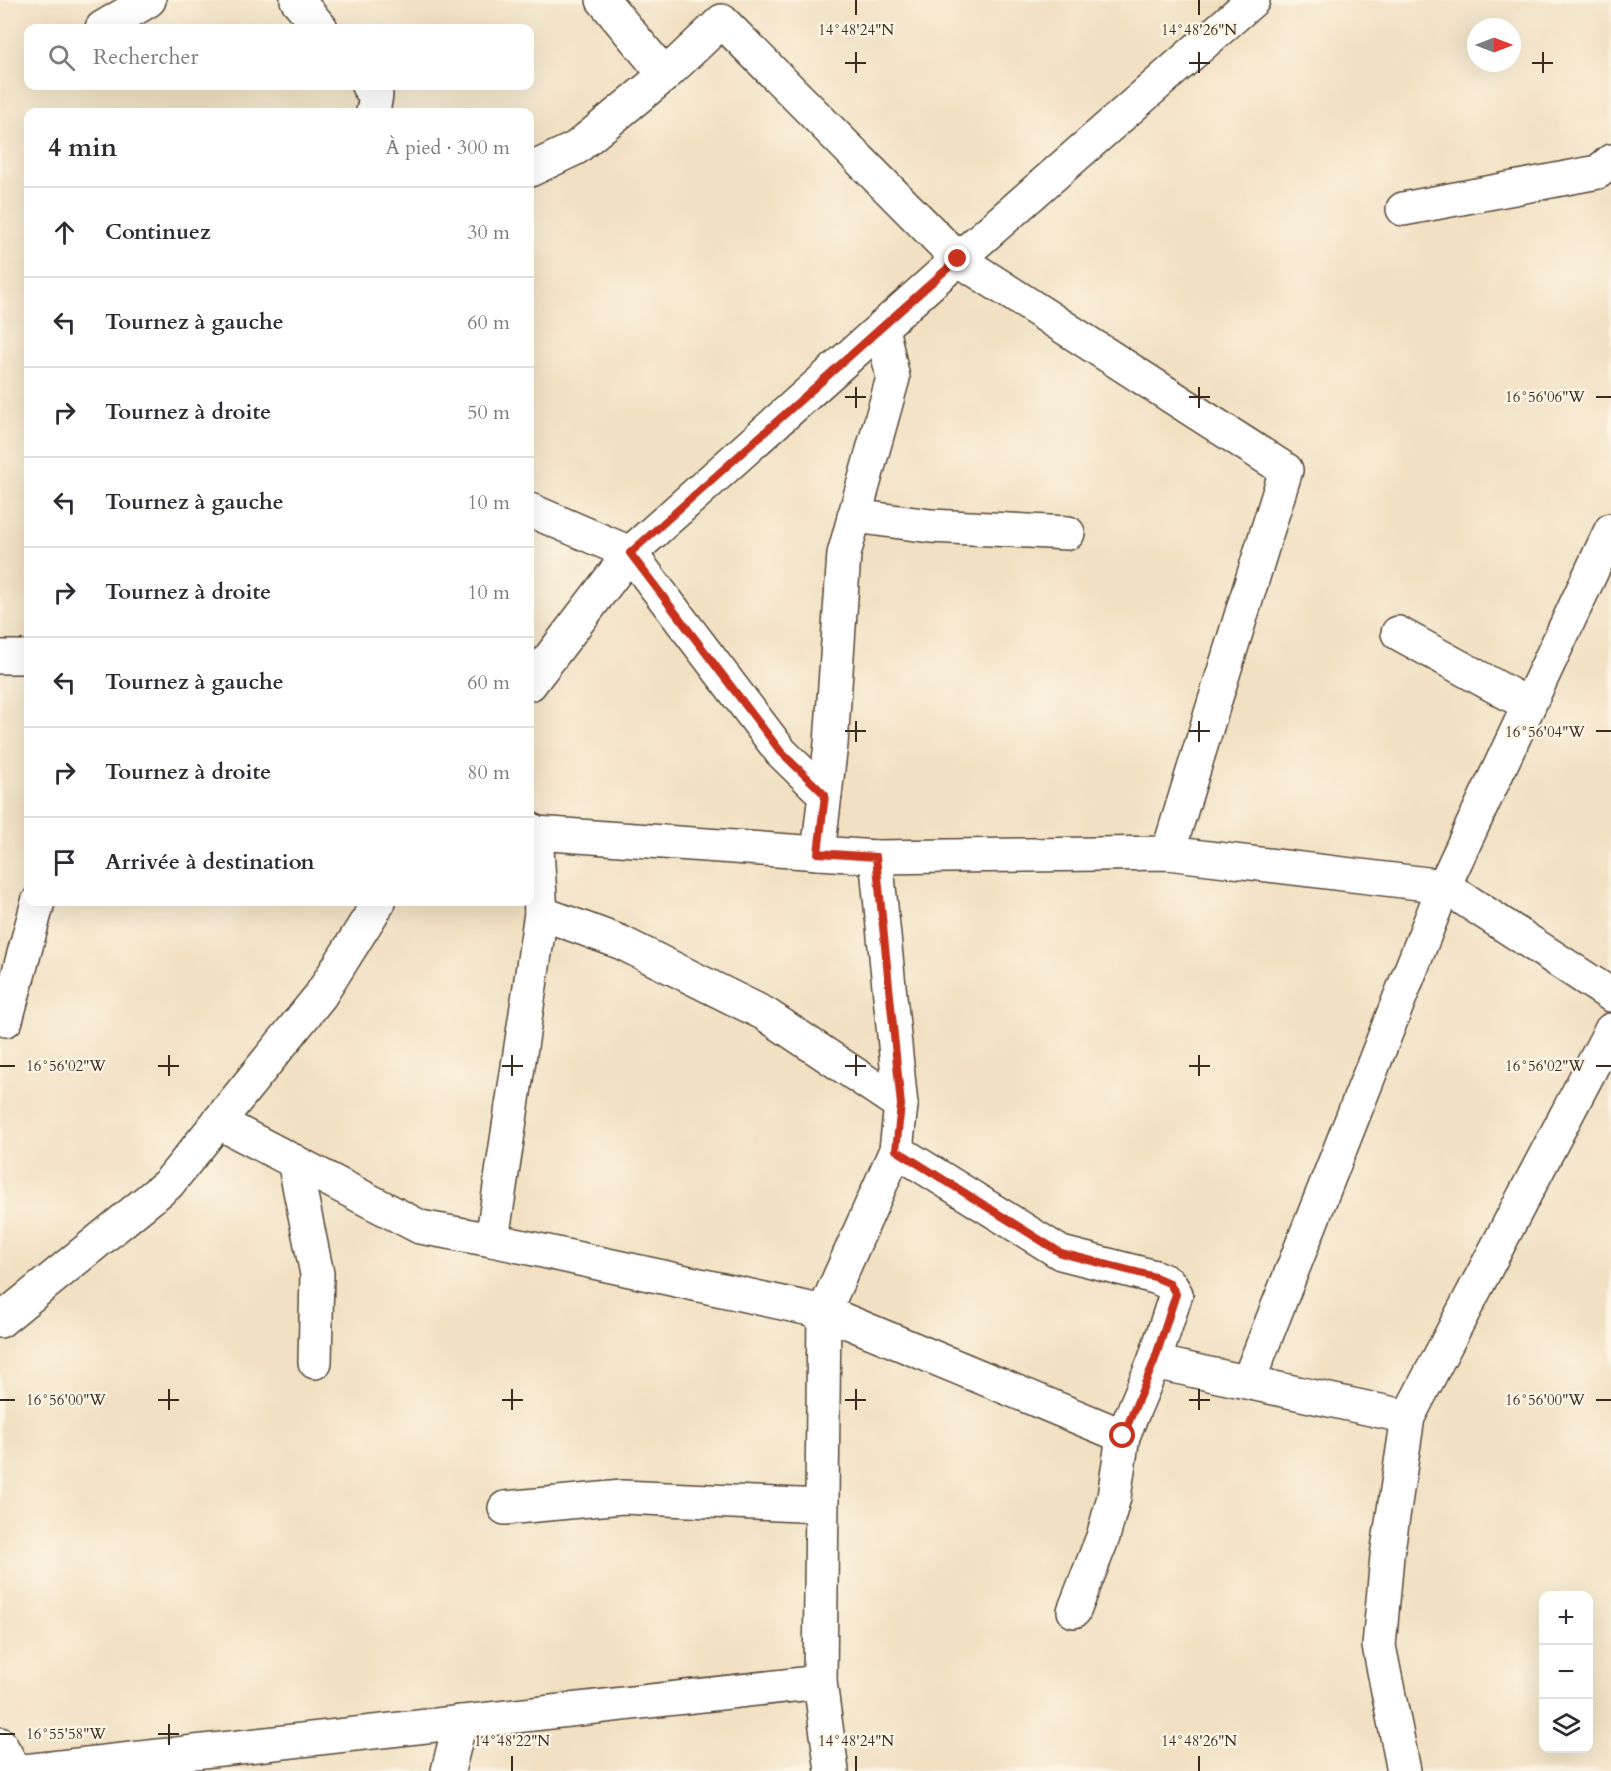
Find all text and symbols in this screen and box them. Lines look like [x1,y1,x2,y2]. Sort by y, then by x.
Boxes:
north arrow [1467,18,1521,72]
text: 14°48'24"N [818,20,894,40]
text: 14°48'26"N [1161,20,1237,40]
search box [24,24,534,90]
icon: search [45,41,78,74]
text: Rechercher [93,42,198,72]
text: 4 min [48,130,117,165]
text: À pied · 300 m [386,134,510,161]
icon: ahead [48,216,81,249]
text: Continuez [105,217,211,247]
text: 30 m [467,219,510,246]
route end [944,245,970,271]
icon: left [48,306,81,339]
text: Tournez à gauche [105,307,284,337]
text: 60 m [467,309,510,336]
text: 16°56'06"W [1505,387,1585,407]
icon: right [48,396,81,429]
text: Tournez à droite [105,397,271,427]
text: 50 m [467,399,510,426]
icon: left [48,486,81,519]
text: Tournez à gauche [105,487,284,517]
text: 10 m [467,489,510,516]
icon: right [48,576,81,609]
text: Tournez à droite [105,577,271,607]
text: 10 m [467,579,510,606]
icon: left [48,666,81,699]
text: Tournez à gauche [105,667,284,697]
text: 60 m [467,669,510,696]
text: 16°56'04"W [1505,722,1585,742]
icon: right [48,756,81,789]
text: Tournez à droite [105,757,271,787]
text: 80 m [467,759,510,786]
icon: arrive [48,846,81,879]
text: Arrivée à destination [105,847,315,877]
text: 16°56'02"W [26,1056,106,1076]
text: 16°56'02"W [1505,1056,1585,1076]
text: 16°56'00"W [26,1390,106,1410]
text: 16°56'00"W [1505,1390,1585,1410]
route start [1109,1422,1135,1448]
map controls [1539,1591,1593,1753]
button: + [1539,1591,1593,1645]
button: − [1539,1645,1593,1699]
button: layers [1539,1699,1593,1753]
text: 16°55'58"W [26,1724,106,1744]
text: 14°48'22"N [474,1731,550,1751]
text: 14°48'24"N [818,1731,894,1751]
text: 14°48'26"N [1161,1731,1237,1751]

